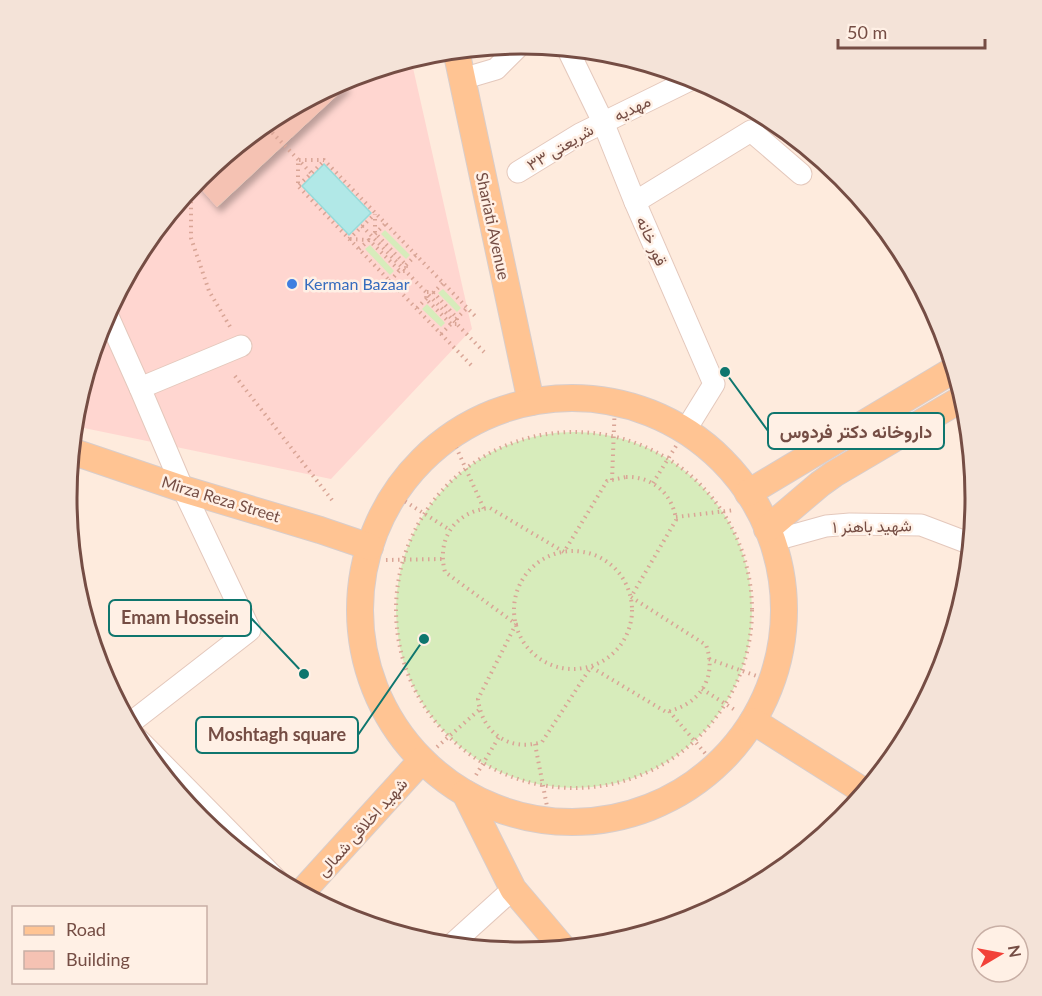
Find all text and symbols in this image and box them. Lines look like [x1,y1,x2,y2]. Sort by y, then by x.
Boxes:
scale bar [838,12,985,50]
text: 50 m [847,21,887,43]
street label: مهدیه [610,91,654,126]
street label: شریعتی ۳۳ [523,119,597,176]
street label: Shariati Avenue [473,170,514,281]
street label: قور خانه [631,213,672,269]
place label: Kerman Bazaar [304,274,410,293]
marker: Kerman Bazaar [285,277,299,291]
callout: داروخانه دکتر فردوس [768,413,944,449]
text: داروخانه دکتر فردوس [780,420,932,443]
street label: Mirza Reza Street [160,471,283,526]
street label: شهید باهنر ۱ [832,515,912,538]
callout: Emam Hossein [109,600,251,636]
text: Emam Hossein [121,606,239,628]
callout: Moshtagh square [196,717,358,753]
text: Moshtagh square [208,723,347,745]
street label: شهید اخلاقی شمالی [312,774,412,881]
legend [12,906,207,984]
text: Road [66,918,106,940]
north arrow [970,924,1030,984]
text: N [1005,944,1026,959]
text: Building [66,948,130,970]

